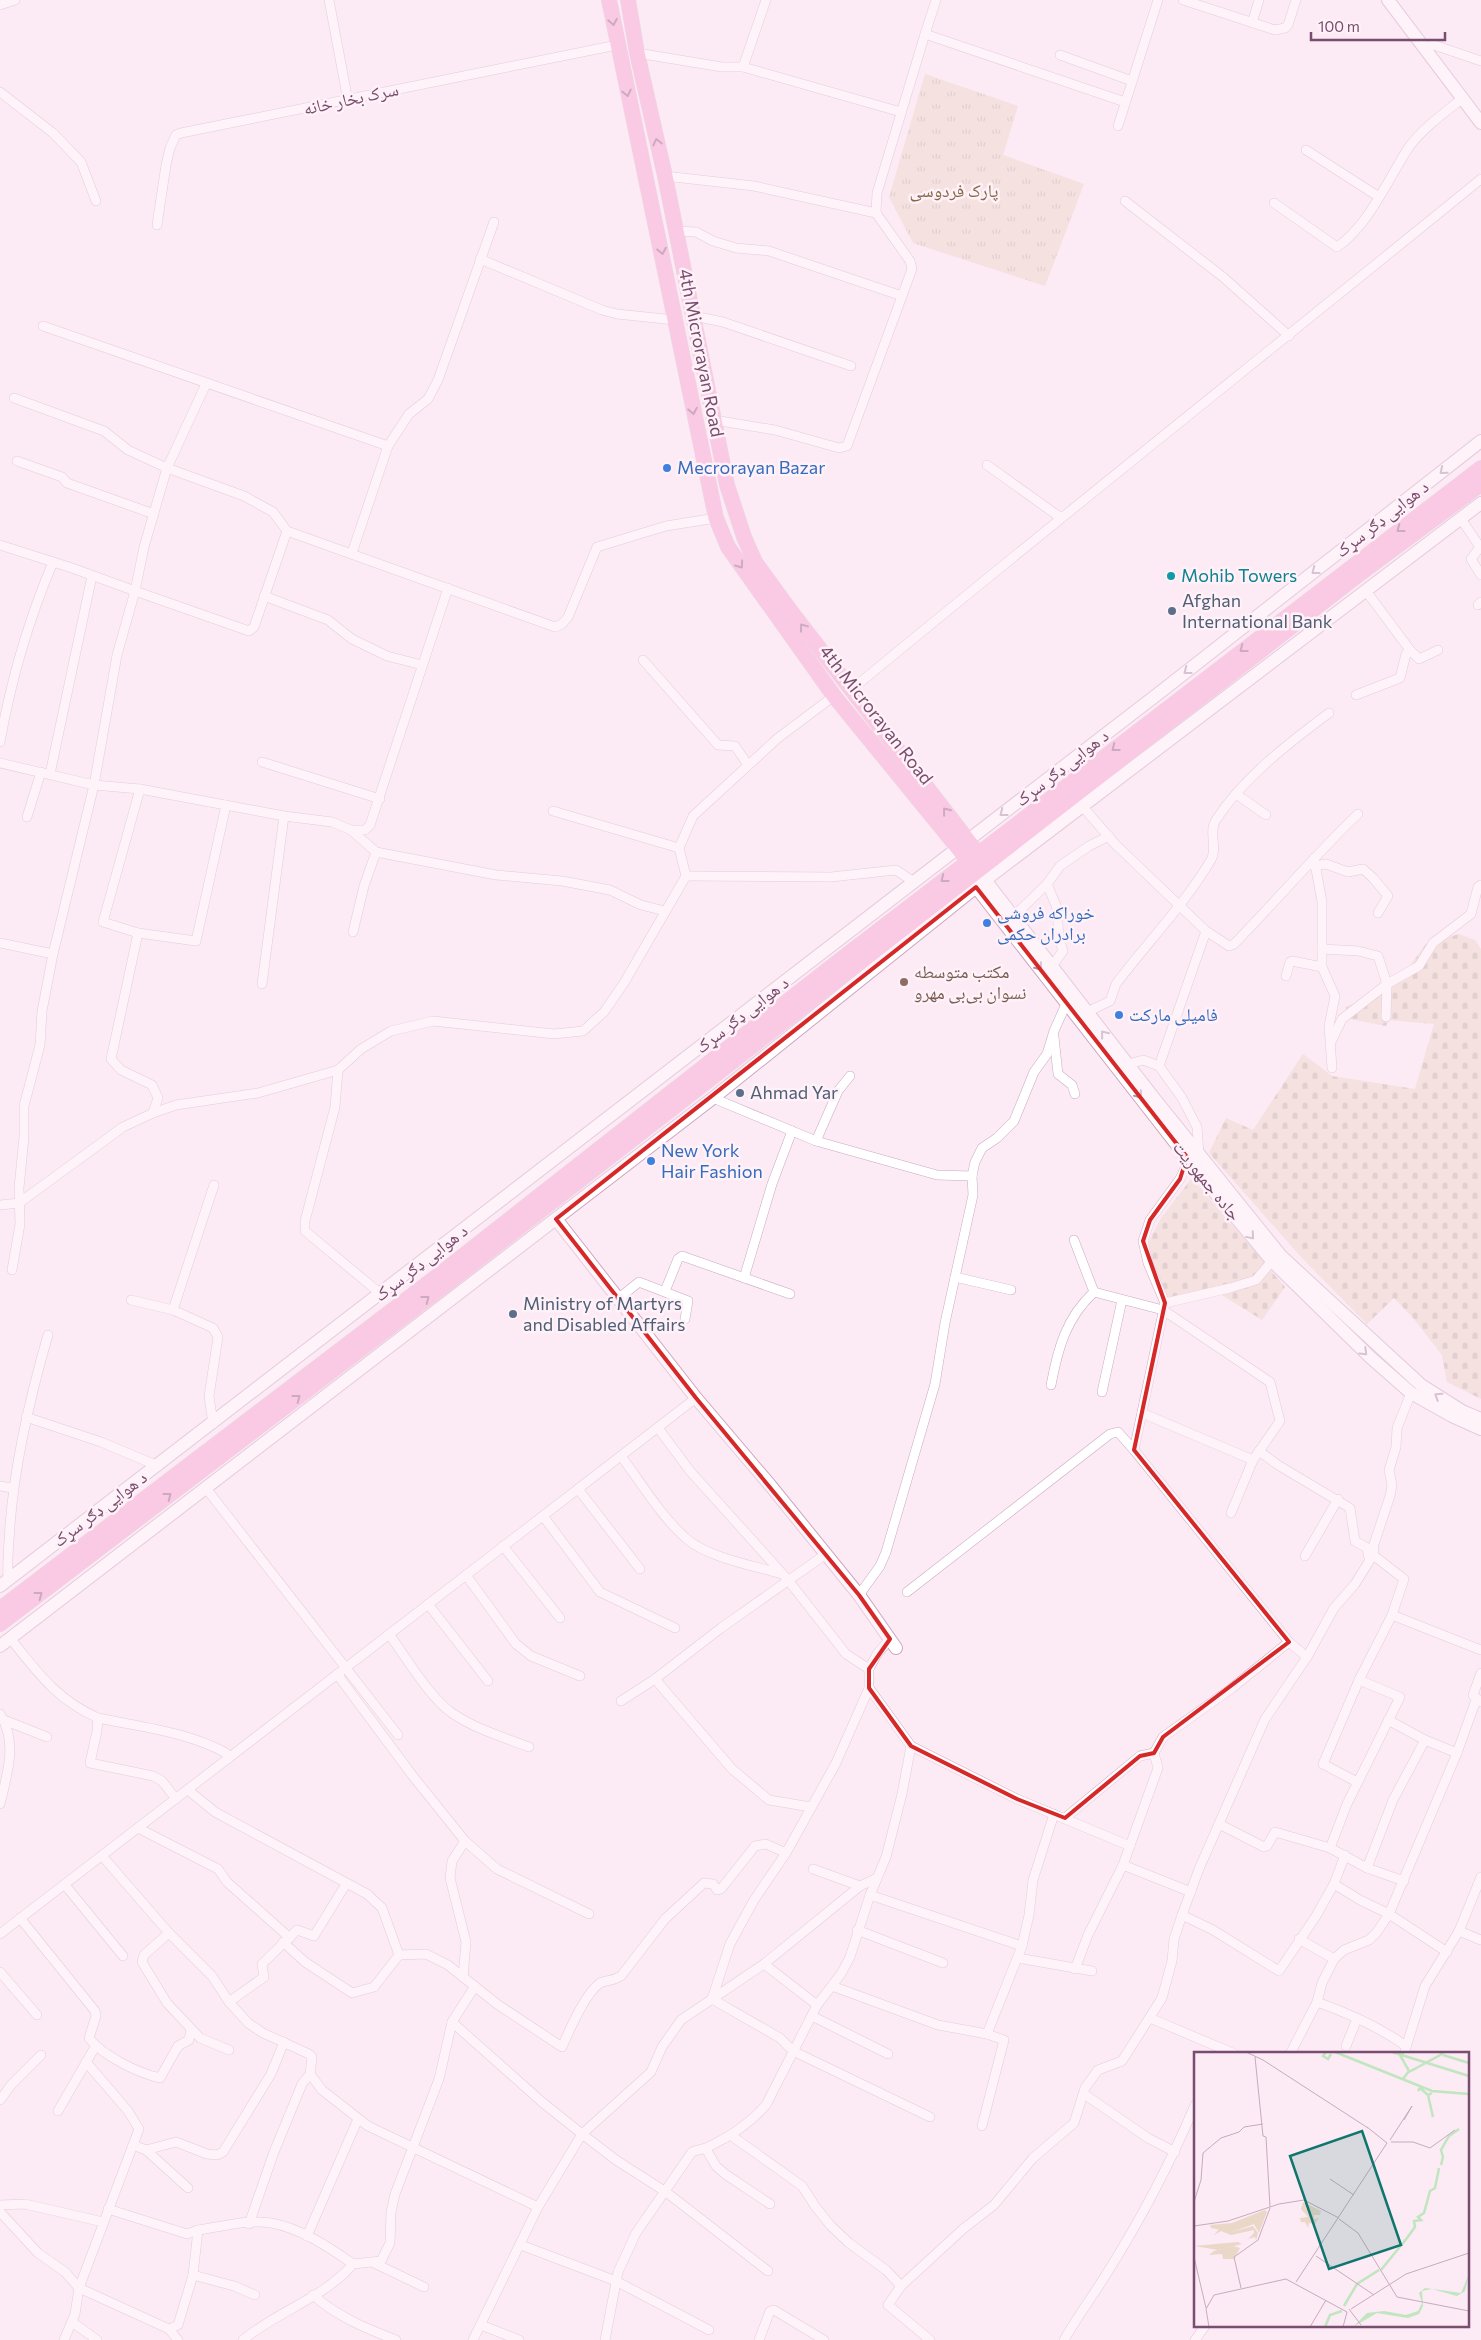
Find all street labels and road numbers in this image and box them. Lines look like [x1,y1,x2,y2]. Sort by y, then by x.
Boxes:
street label: سرک بخار خانه [301,77,400,119]
street label: 4th Microrayan Road [675,267,729,439]
street label: د هوایی ډګر سړک [1330,475,1433,562]
street label: 4th Microrayan Road [816,640,938,788]
street label: د هوایی ډګر سړک [1010,724,1113,811]
street label: د هوایی ډګر سړک [690,971,793,1058]
street label: جاده جمهوریت [1169,1136,1247,1225]
street label: د هوایی ډګر سړک [369,1219,472,1306]
street label: د هوایی ډګر سړک [48,1466,152,1552]

